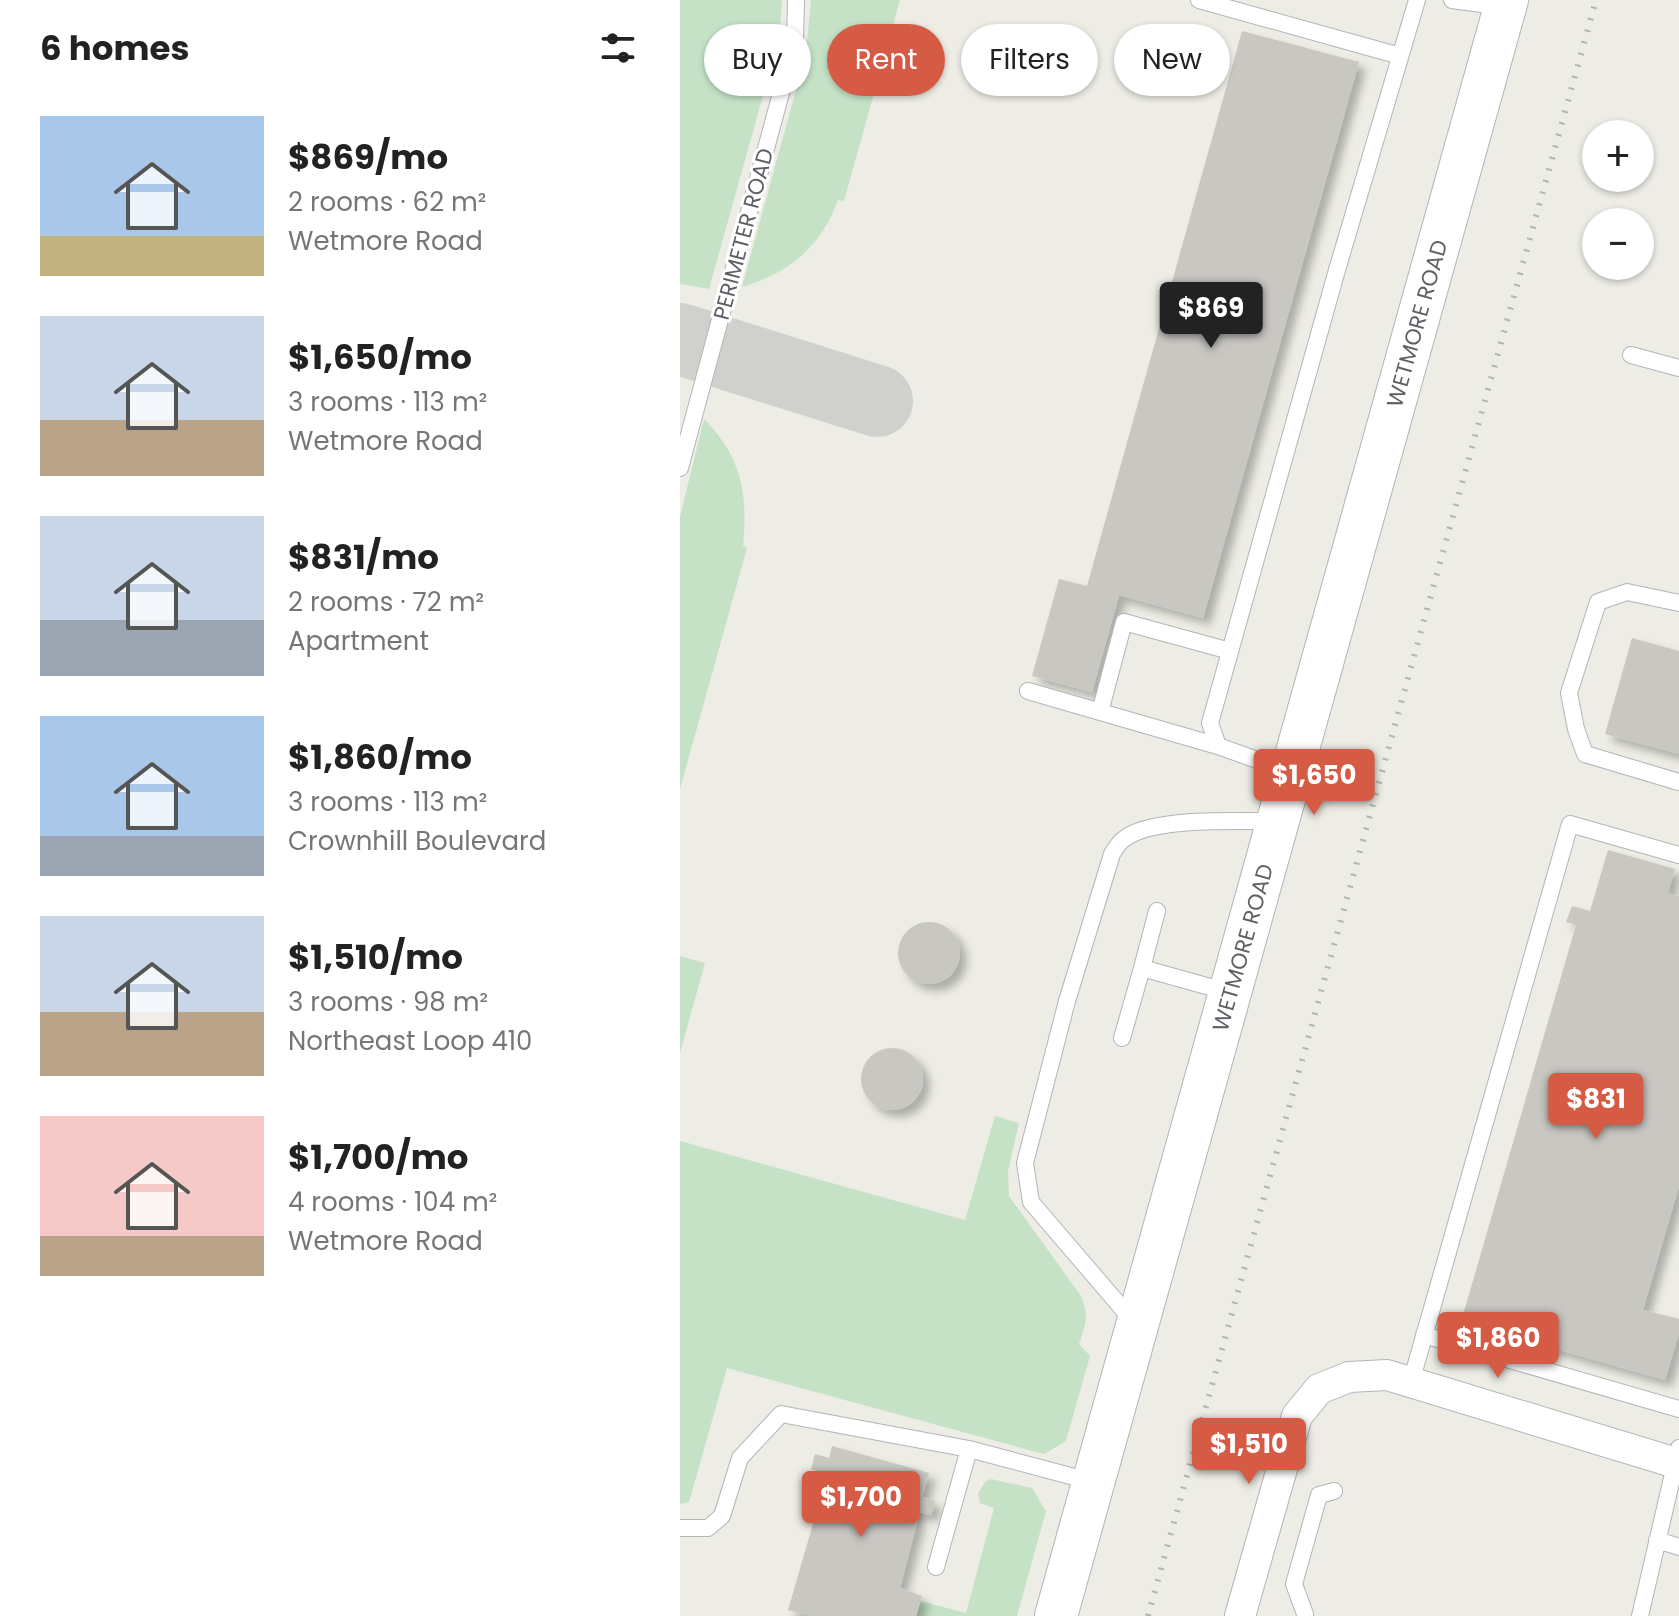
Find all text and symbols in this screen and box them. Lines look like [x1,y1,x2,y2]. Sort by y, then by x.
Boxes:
text: 6 homes [40,24,189,72]
chip: Buy [704,24,811,96]
chip: Rent [827,24,945,96]
chip: Filters [961,24,1098,96]
chip: New [1114,24,1230,96]
icon: filters [596,26,640,70]
map controls [1582,120,1654,280]
button: + [1582,120,1654,192]
text: $869/mo [288,133,448,181]
street label: PERIMETER ROAD [706,145,781,323]
icon: home [104,148,200,244]
text: 2 rooms · 62 m² [288,184,486,220]
button: − [1582,208,1654,280]
text: Wetmore Road [288,223,483,259]
street label: WETMORE ROAD [1379,236,1455,411]
pin: $869 [1164,282,1258,350]
text: $869 [1178,290,1244,326]
text: $1,650/mo [288,333,472,381]
icon: home [104,348,200,444]
text: 3 rooms · 113 m² [288,384,487,420]
text: Wetmore Road [288,423,483,459]
text: $831/mo [288,533,439,581]
icon: home [104,548,200,644]
text: 2 rooms · 72 m² [288,584,484,620]
text: Apartment [288,623,429,659]
text: $1,860/mo [288,733,472,781]
icon: home [104,748,200,844]
pin: $1,650 [1249,749,1379,817]
text: $1,650 [1272,757,1356,793]
text: 3 rooms · 113 m² [288,784,487,820]
text: Crownhill Boulevard [288,823,546,859]
street label: WETMORE ROAD [1205,860,1281,1035]
text: $1,510/mo [288,933,463,981]
icon: home [104,948,200,1044]
text: 3 rooms · 98 m² [288,984,488,1020]
text: Northeast Loop 410 [288,1023,532,1059]
pin: $831 [1549,1073,1643,1141]
text: $831 [1566,1081,1626,1117]
text: $1,700/mo [288,1133,469,1181]
icon: home [104,1148,200,1244]
text: 4 rooms · 104 m² [288,1184,497,1220]
text: Wetmore Road [288,1223,483,1259]
pin: $1,860 [1433,1312,1563,1380]
text: $1,860 [1456,1320,1540,1356]
pin: $1,510 [1184,1418,1314,1486]
text: $1,510 [1210,1426,1288,1462]
pin: $1,700 [796,1471,926,1539]
text: $1,700 [820,1479,902,1515]

